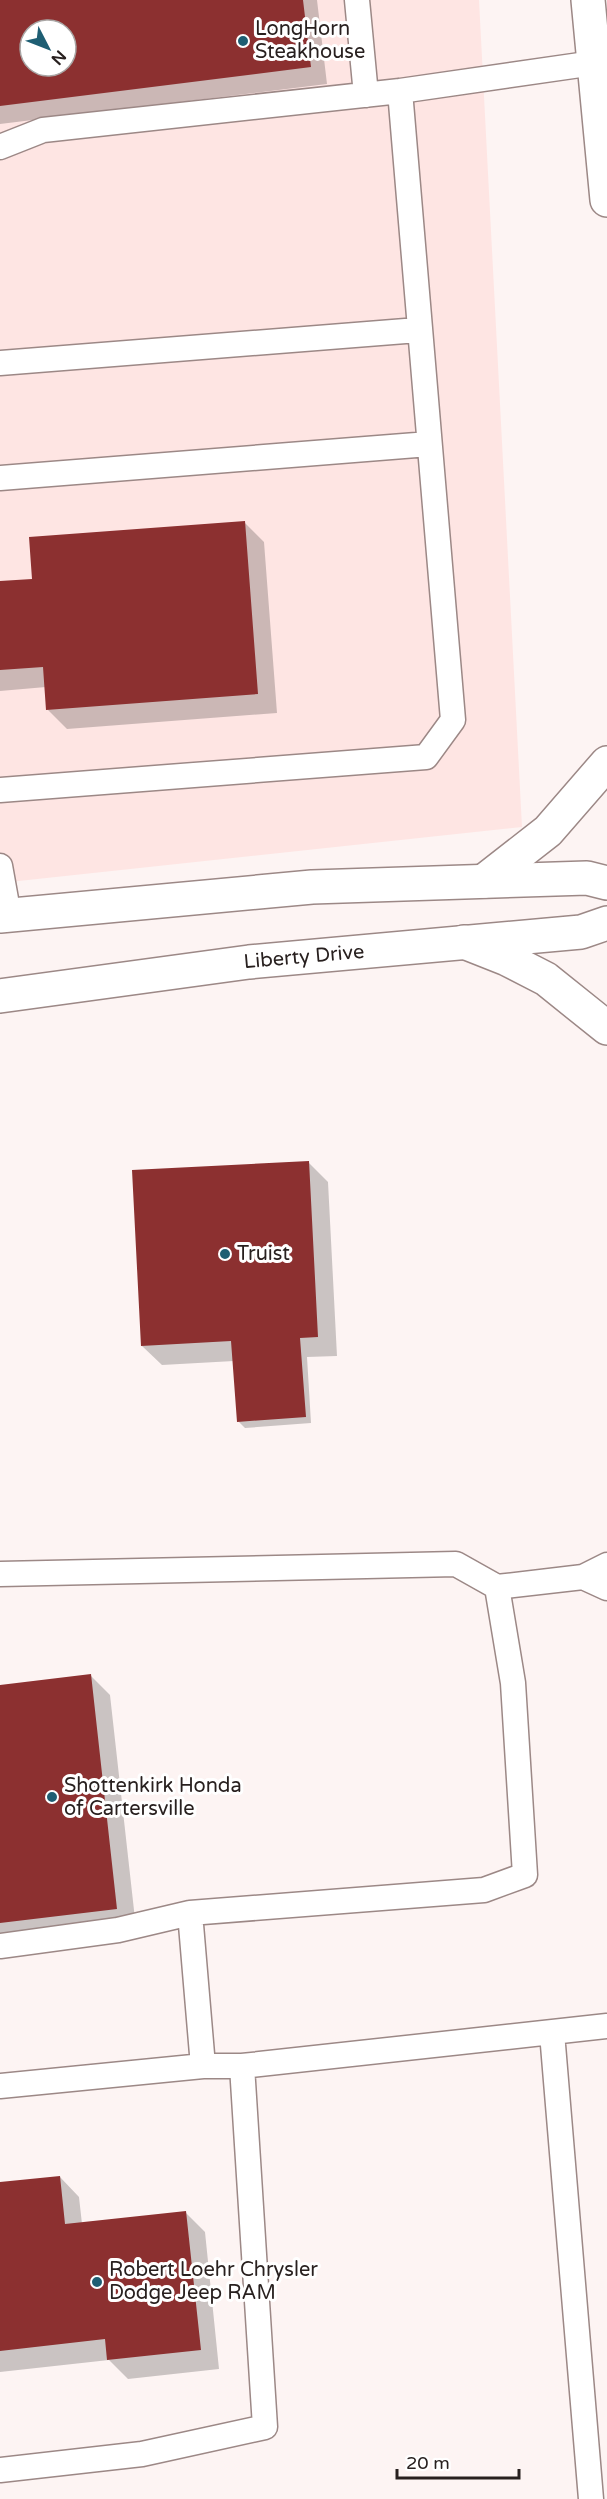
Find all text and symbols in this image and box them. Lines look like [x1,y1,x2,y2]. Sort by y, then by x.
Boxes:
place label: LongHorn Steakhouse [255,17,365,64]
north arrow [18,18,78,78]
marker: LongHorn Steakhouse [236,34,250,48]
text: N [47,46,70,69]
street label: Liberty Drive [243,940,365,974]
place label: Truist [237,1242,290,1266]
marker: Truist [218,1247,232,1261]
place label: Shottenkirk Honda of Cartersville [64,1774,242,1821]
marker: Shottenkirk Honda of Cartersville [45,1790,59,1804]
place label: Robert Loehr Chrysler Dodge Jeep RAM [109,2258,318,2305]
marker: Robert Loehr Chrysler Dodge Jeep RAM [90,2275,104,2289]
scale bar [397,2442,518,2480]
text: 20 m [406,2452,450,2474]

